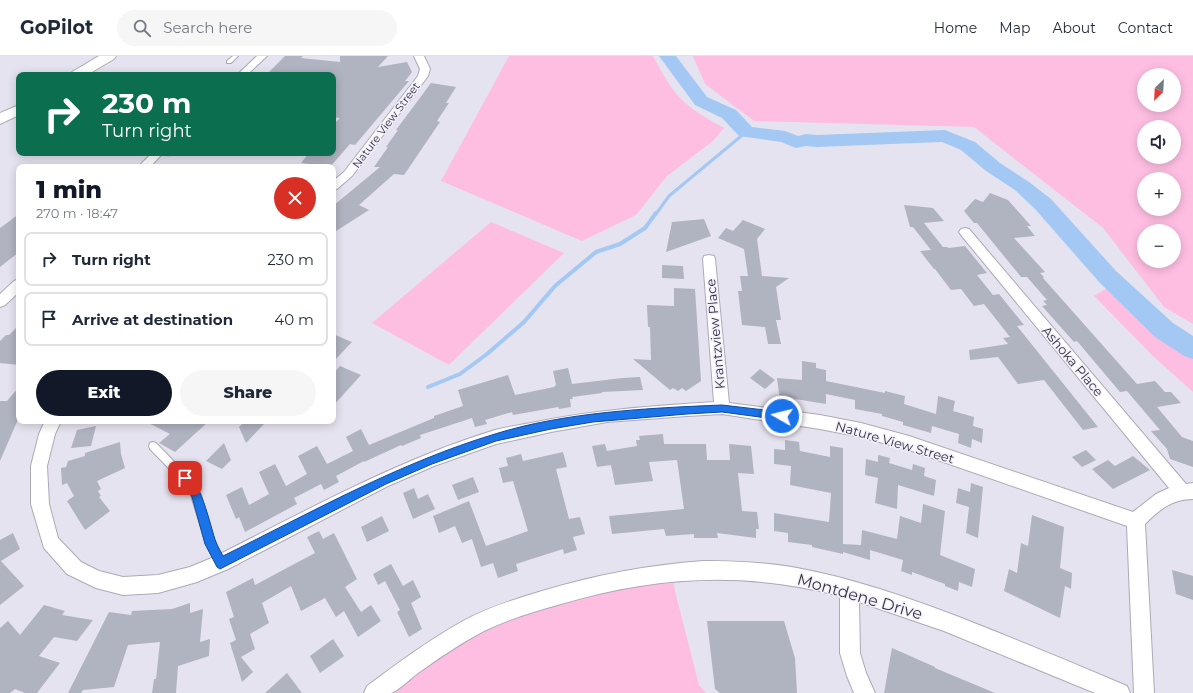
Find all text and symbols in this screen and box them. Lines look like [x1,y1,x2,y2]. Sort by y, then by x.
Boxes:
search box [117,10,397,46]
text: GoPilot [20,16,93,39]
icon: search [131,17,153,39]
text: Search here [163,18,252,37]
text: Home [934,19,977,37]
text: Map [999,19,1030,37]
text: About [1052,19,1096,37]
text: Contact [1118,19,1173,37]
north arrow [1137,68,1181,112]
map controls [1137,68,1181,268]
street label: Nature View Street [349,79,423,171]
text: 230 m [102,86,191,120]
icon: right [36,88,88,140]
text: Turn right [102,120,192,142]
button: sound [1137,120,1181,164]
button: + [1137,172,1181,216]
text: 1 min [36,175,102,204]
button: close [274,177,316,219]
text: 270 m · 18:47 [36,205,118,221]
button: − [1137,224,1181,268]
icon: right [38,248,60,270]
text: Turn right [72,250,151,269]
text: 230 m [267,250,314,269]
street label: Krantzview Place [702,278,728,390]
icon: arrive [38,308,60,330]
text: Arrive at destination [72,310,233,329]
text: 40 m [274,310,314,329]
street label: Ashoka Place [1039,323,1107,400]
button: Exit [36,370,172,416]
button: Share [180,370,316,416]
position arrow [761,395,803,437]
street label: Nature View Street [834,417,956,467]
pin [168,461,202,495]
icon: arrive [174,467,196,489]
street label: Montdene Drive [795,570,925,623]

